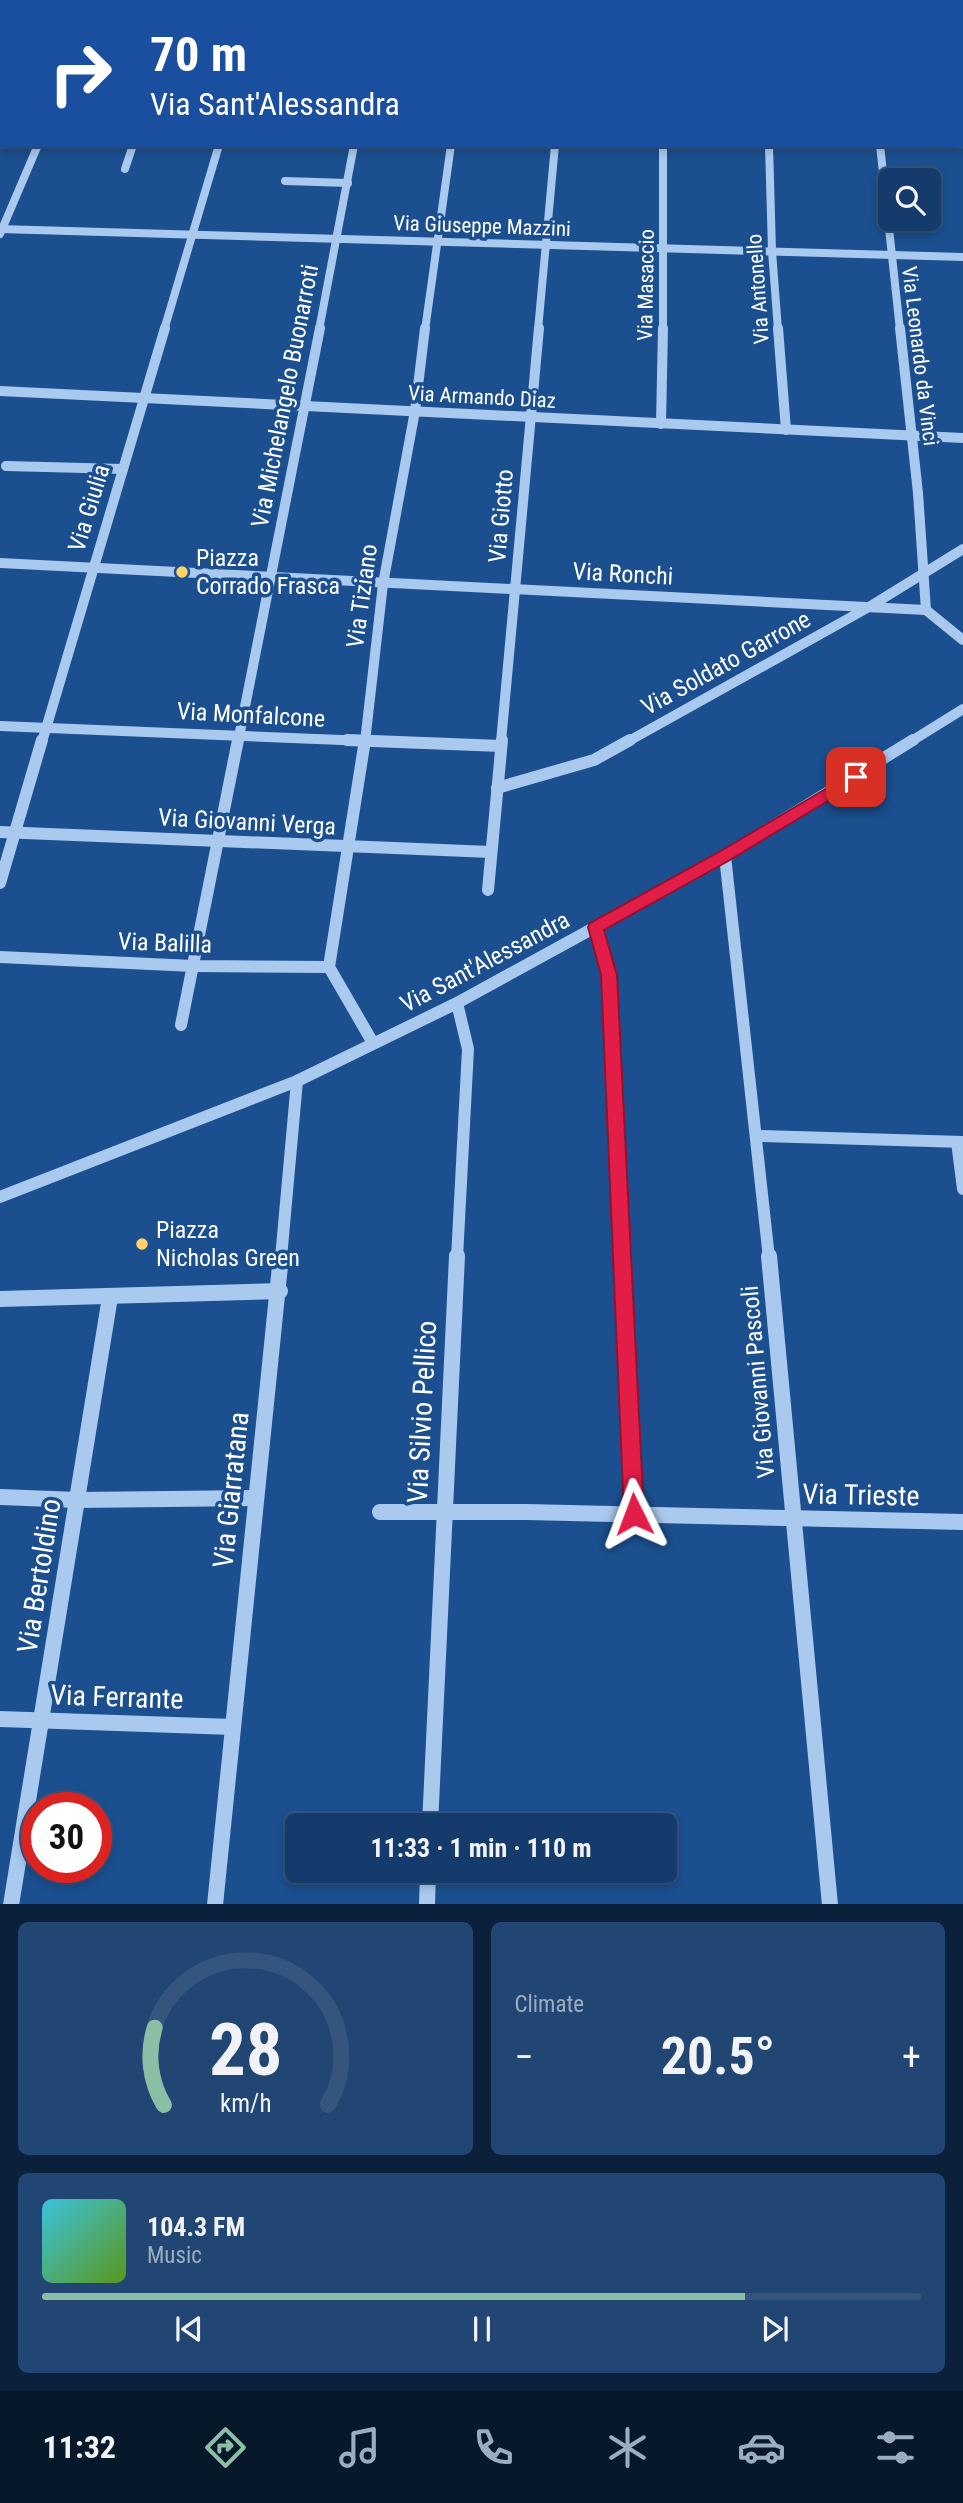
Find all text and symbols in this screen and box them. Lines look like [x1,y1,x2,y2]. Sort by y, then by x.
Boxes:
text: 70 m [150,26,247,83]
icon: right [35,28,126,119]
text: Via Sant'Alessandra [150,85,400,123]
map controls [878,168,941,231]
button: search [878,168,941,231]
street label: Via Giuseppe Mazzini [393,211,571,241]
street label: Via Masaccio [633,229,659,341]
street label: Via Antonello [742,233,774,345]
street label: Via Michelangelo Buonarroti [246,262,324,530]
street label: Via Leonardo da Vinci [897,265,943,447]
street label: Via Armando Diaz [408,381,556,413]
street label: Via Giulia [62,461,116,555]
street label: Via Giotto [483,468,519,564]
street label: Via Tiziano [341,542,383,650]
place label: Piazza Corrado Frasca [196,544,340,600]
street label: Via Ronchi [572,557,674,591]
marker: Piazza Corrado Frasca [174,564,190,580]
street label: Via Soldato Garrone [637,605,815,721]
street label: Via Monfalcone [176,697,326,733]
pin [826,747,886,807]
icon: arrive [837,758,875,796]
street label: Via Giovanni Verga [157,803,337,841]
street label: Via Sant'Alessandra [396,906,574,1018]
street label: Via Balilla [117,927,213,959]
place label: Piazza Nicholas Green [156,1216,300,1272]
marker: Piazza Nicholas Green [134,1236,150,1252]
street label: Via Giovanni Pascoli [736,1285,780,1479]
street label: Via Silvio Pellico [401,1320,443,1504]
street label: Via Giarratana [206,1410,256,1570]
position arrow [597,1477,671,1551]
street label: Via Trieste [802,1477,920,1513]
street label: Via Bertoldino [11,1496,67,1656]
street label: Via Ferrante [50,1678,184,1716]
speed limit sign: 30 [21,1792,112,1883]
text: 11:33 · 1 min · 110 m [371,1833,591,1863]
text: Climate [515,1991,584,2018]
text: 28 [208,2007,282,2093]
text: 20.5° [661,2026,775,2087]
text: − [515,2035,534,2079]
text: + [902,2035,921,2079]
text: km/h [220,2088,271,2117]
text: 104.3 FM [147,2212,245,2242]
text: Music [147,2242,202,2269]
icon: previous [170,2310,208,2348]
icon: pause [463,2310,501,2348]
icon: next [756,2310,794,2348]
icon: directions [201,2423,250,2472]
icon: music [335,2423,384,2472]
icon: phone [469,2423,518,2472]
icon: climate [603,2423,652,2472]
icon: car [737,2423,786,2472]
icon: filters [871,2423,920,2472]
text: 11:32 [43,2428,116,2466]

